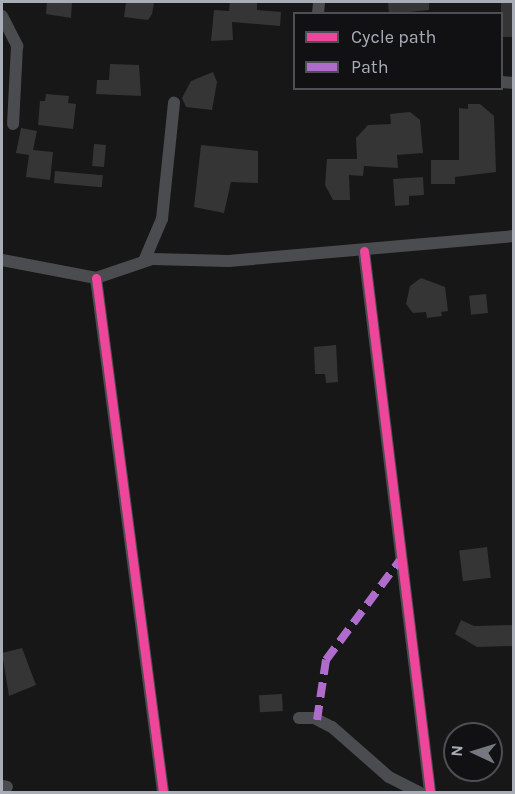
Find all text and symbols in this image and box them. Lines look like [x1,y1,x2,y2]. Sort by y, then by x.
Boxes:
legend [293,12,503,90]
text: Cycle path [351,26,436,48]
text: Path [351,56,389,78]
north arrow [443,722,503,782]
text: N [447,744,466,757]

